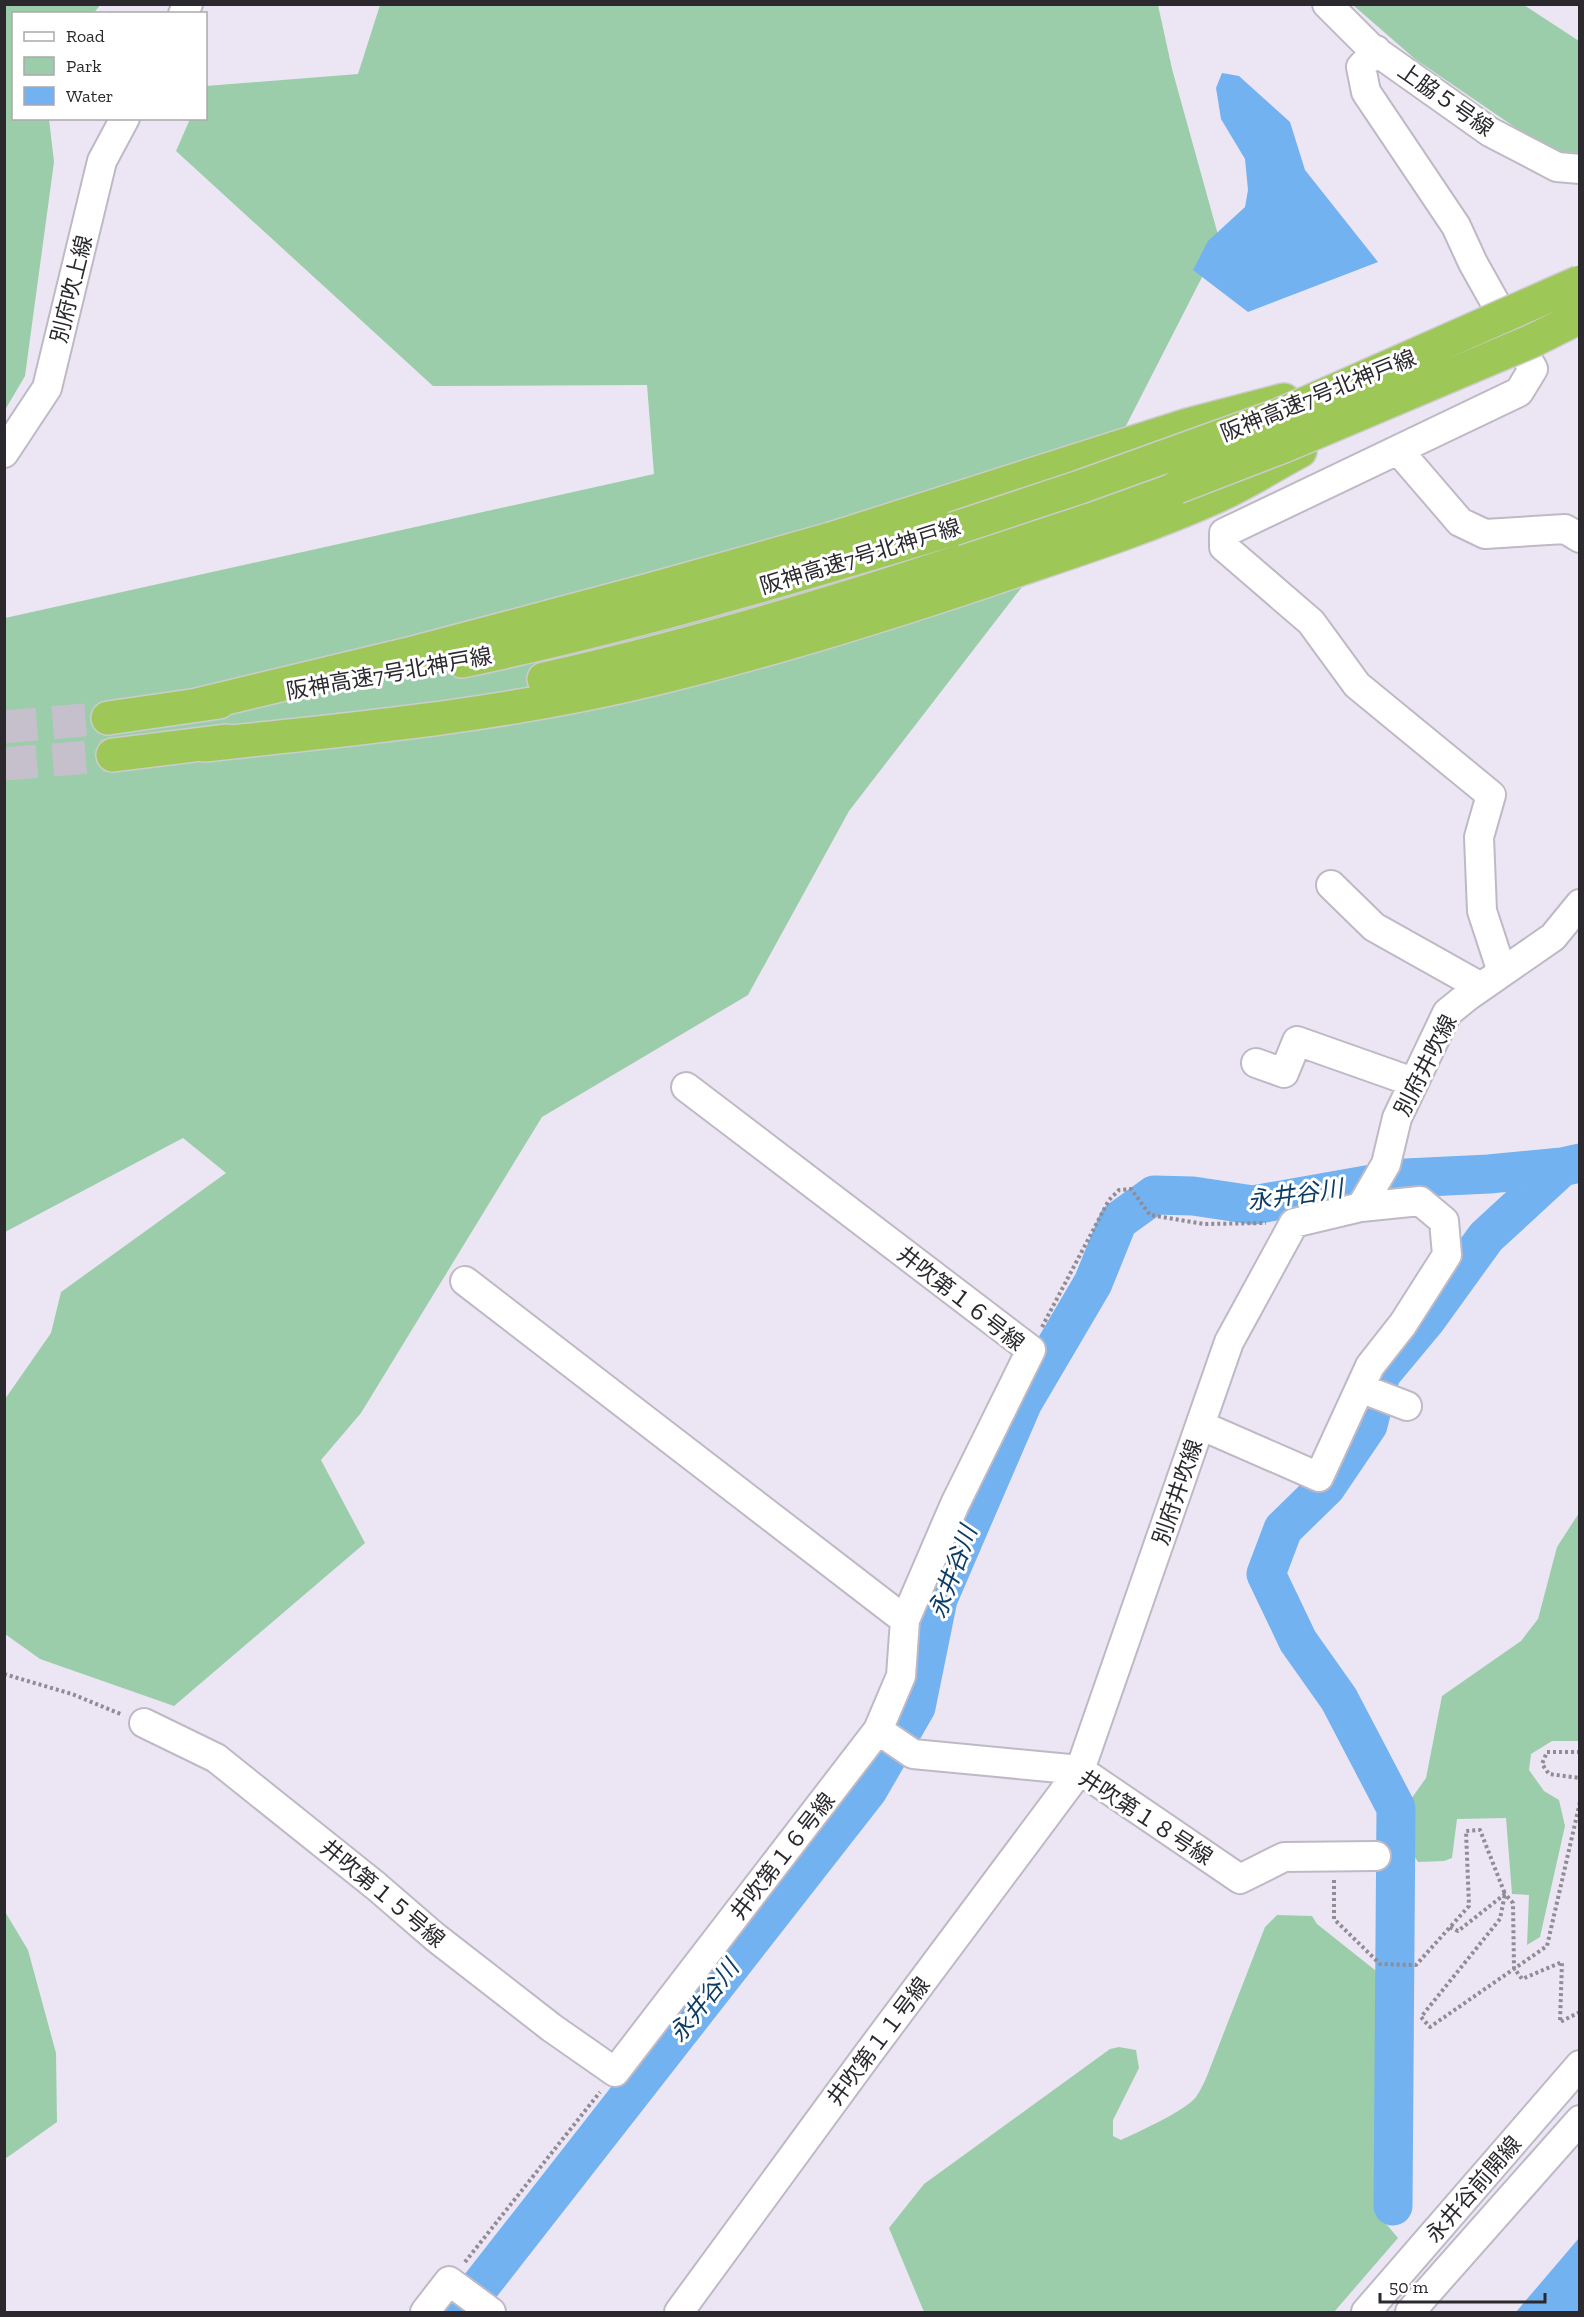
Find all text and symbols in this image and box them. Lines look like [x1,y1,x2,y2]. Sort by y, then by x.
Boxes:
legend [12,12,207,120]
text: Road [66,25,105,47]
text: Park [66,55,102,77]
street label: 上脇５号線 [1393,57,1499,142]
text: Water [66,85,113,107]
street label: 別府吹上線 [45,232,98,346]
street label: 阪神高速7号北神戸線 [1217,344,1420,447]
street label: 阪神高速7号北神戸線 [757,513,964,600]
street label: 阪神高速7号北神戸線 [284,642,494,705]
street label: 別府井吹線 [1388,1010,1462,1120]
water label: 永井谷川 [1245,1173,1347,1216]
street label: 井吹第１６号線 [892,1240,1030,1356]
street label: 別府井吹線 [1147,1436,1208,1549]
water label: 永井谷川 [922,1519,984,1622]
street label: 井吹第１８号線 [1074,1764,1218,1871]
street label: 井吹第１６号線 [724,1787,840,1925]
street label: 井吹第１５号線 [315,1834,450,1953]
water label: 永井谷川 [663,1952,746,2047]
street label: 井吹第１１号線 [821,1972,936,2111]
street label: 永井谷前開線 [1420,2131,1527,2248]
scale bar [1380,2266,1545,2304]
text: 50 m [1389,2276,1429,2298]

